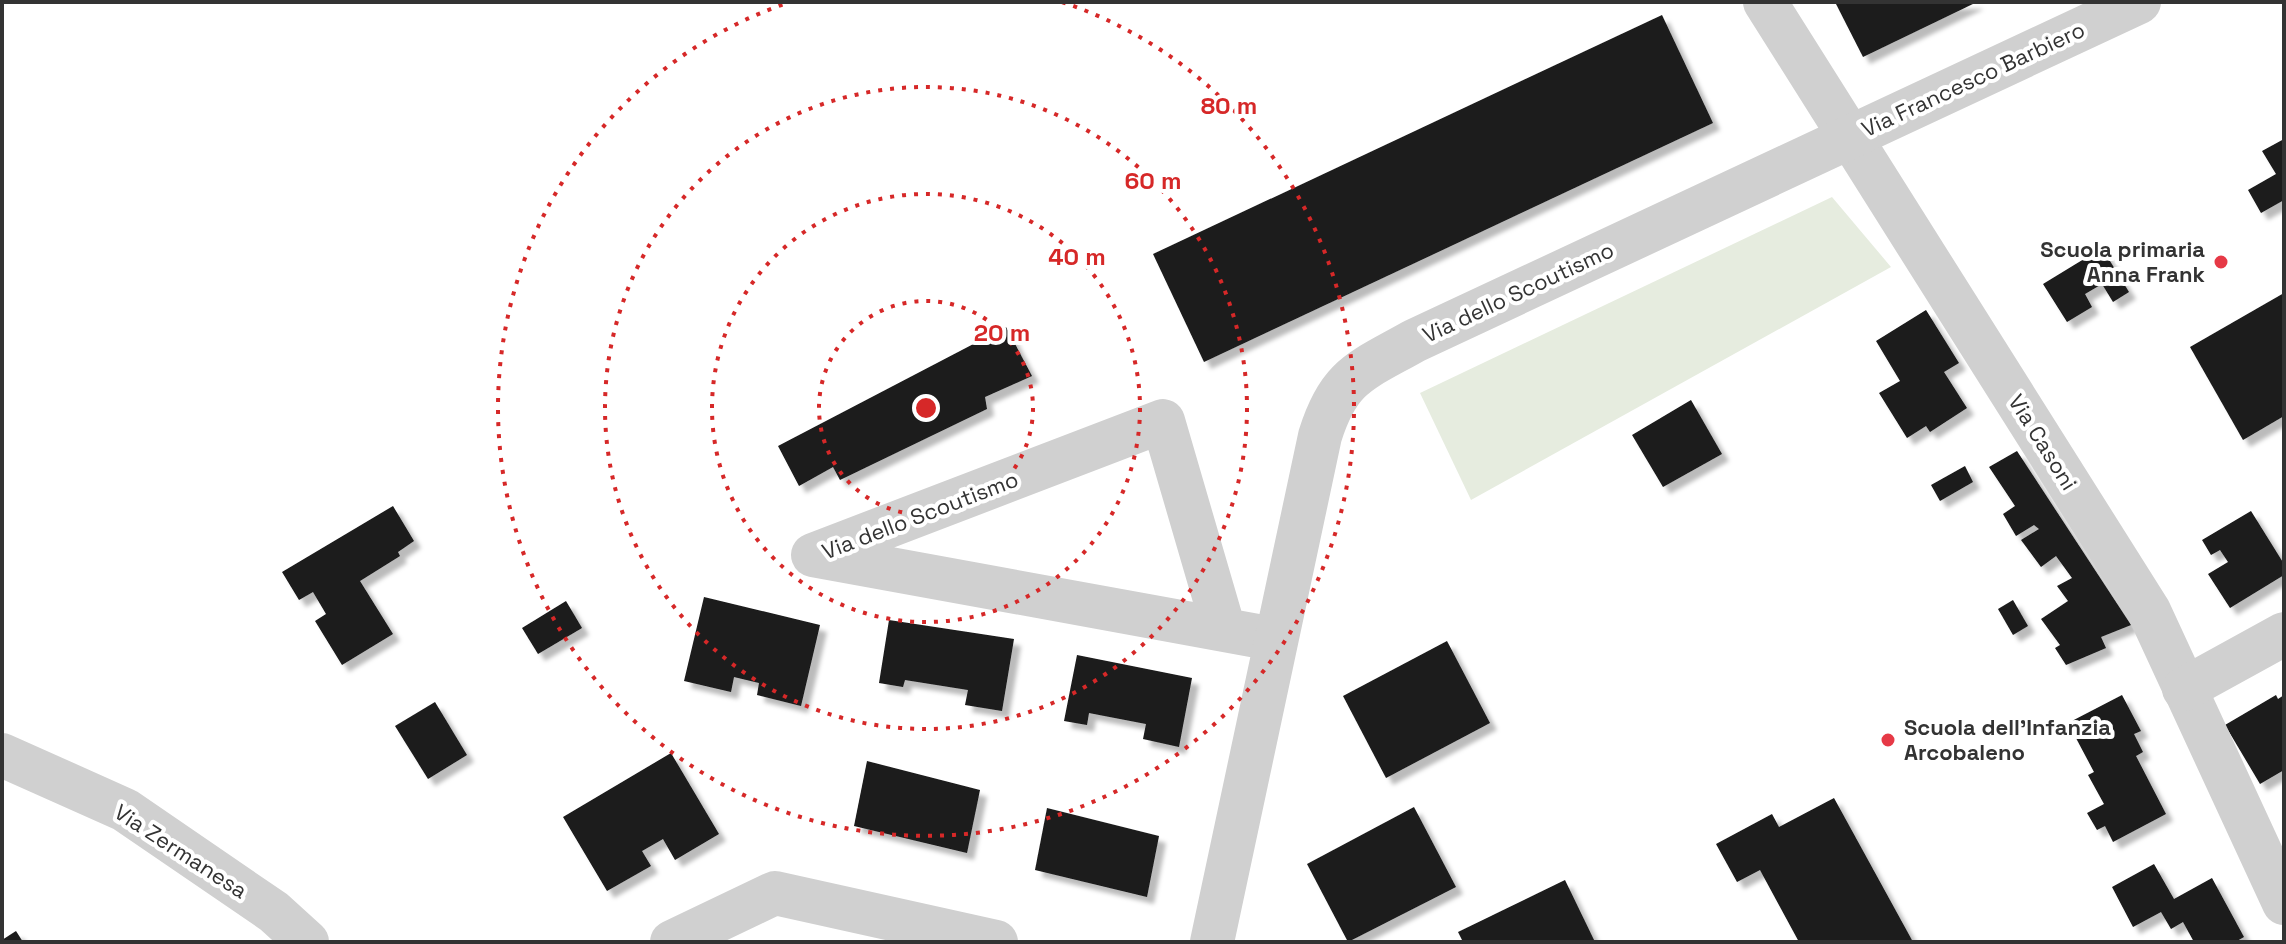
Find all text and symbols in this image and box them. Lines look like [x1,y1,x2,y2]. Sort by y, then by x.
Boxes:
street label: Via Francesco Barbiero [1857,15,2089,143]
text: 80 m [1201,90,1257,121]
text: 60 m [1125,165,1181,196]
street label: Via dello Scoutismo [1418,235,1618,349]
place label: Scuola primaria Anna Frank [2040,235,2206,288]
text: 40 m [1048,241,1106,272]
marker: Scuola primaria Anna Frank [2212,253,2230,271]
text: 20 m [974,317,1030,348]
street label: Via Casoni [2002,389,2084,495]
centre of rings [912,394,940,422]
street label: Via dello Scoutismo [818,465,1022,565]
place label: Scuola dell'Infanzia Arcobaleno [1904,713,2111,766]
marker: Scuola dell'Infanzia Arcobaleno [1879,731,1897,749]
street label: Via Zermanesa [109,798,253,905]

